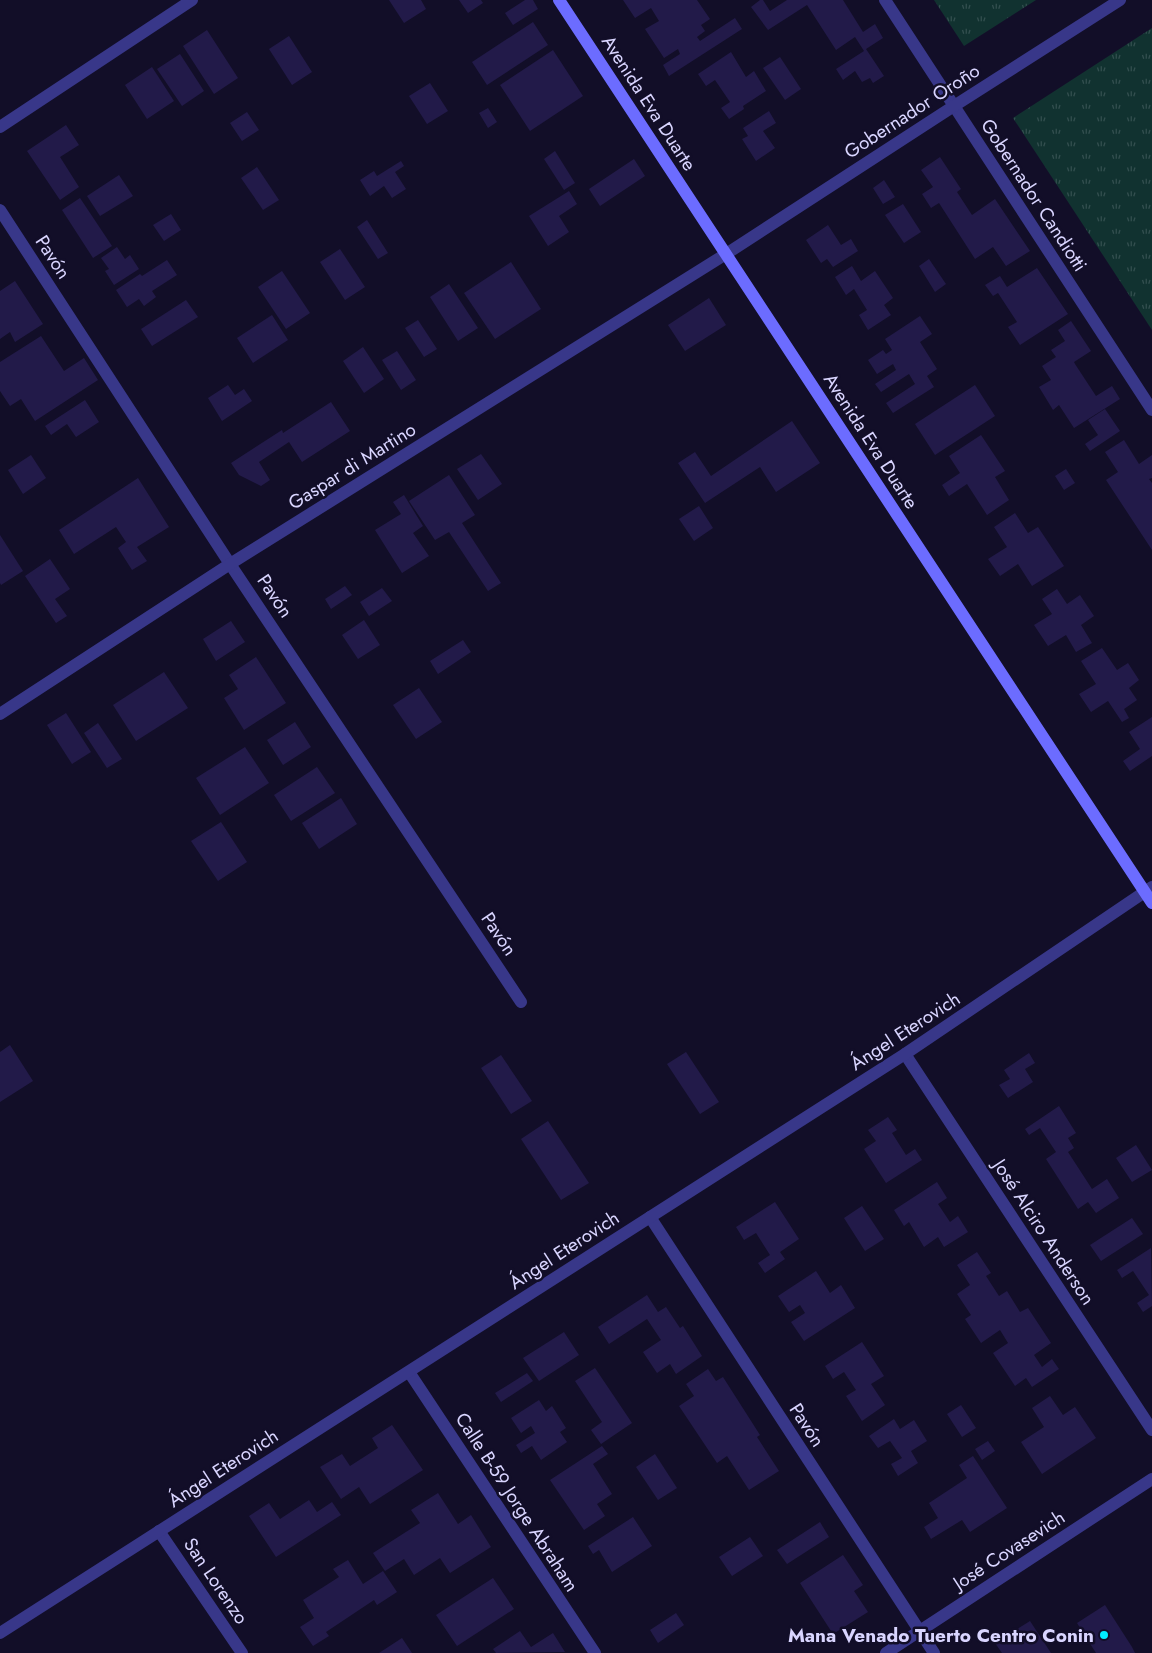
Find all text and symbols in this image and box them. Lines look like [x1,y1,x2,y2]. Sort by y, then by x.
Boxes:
street label: Avenida Eva Duarte [595,30,703,176]
street label: Gobernador Oroño [839,57,985,165]
street label: Gobernador Candiotti [974,113,1094,277]
street label: Pavón [29,230,77,284]
street label: Avenida Eva Duarte [817,368,925,514]
street label: Gaspar di Martino [283,416,421,516]
street label: Pavón [251,569,299,623]
street label: Pavón [475,907,523,961]
street label: Ángel Eterovich [845,985,965,1077]
street label: José Alciro Anderson [985,1151,1101,1310]
street label: Ángel Eterovich [504,1204,624,1296]
street label: Pavón [783,1398,831,1452]
street label: Calle B-59 Jorge Abraham [449,1407,585,1597]
street label: Ángel Eterovich [163,1422,283,1514]
street label: José Covasevich [945,1504,1070,1598]
street label: San Lorenzo [177,1532,255,1630]
place label: Mana Venado Tuerto Centro Conin [788,1622,1094,1649]
marker: Mana Venado Tuerto Centro Conin [1098,1629,1110,1641]

